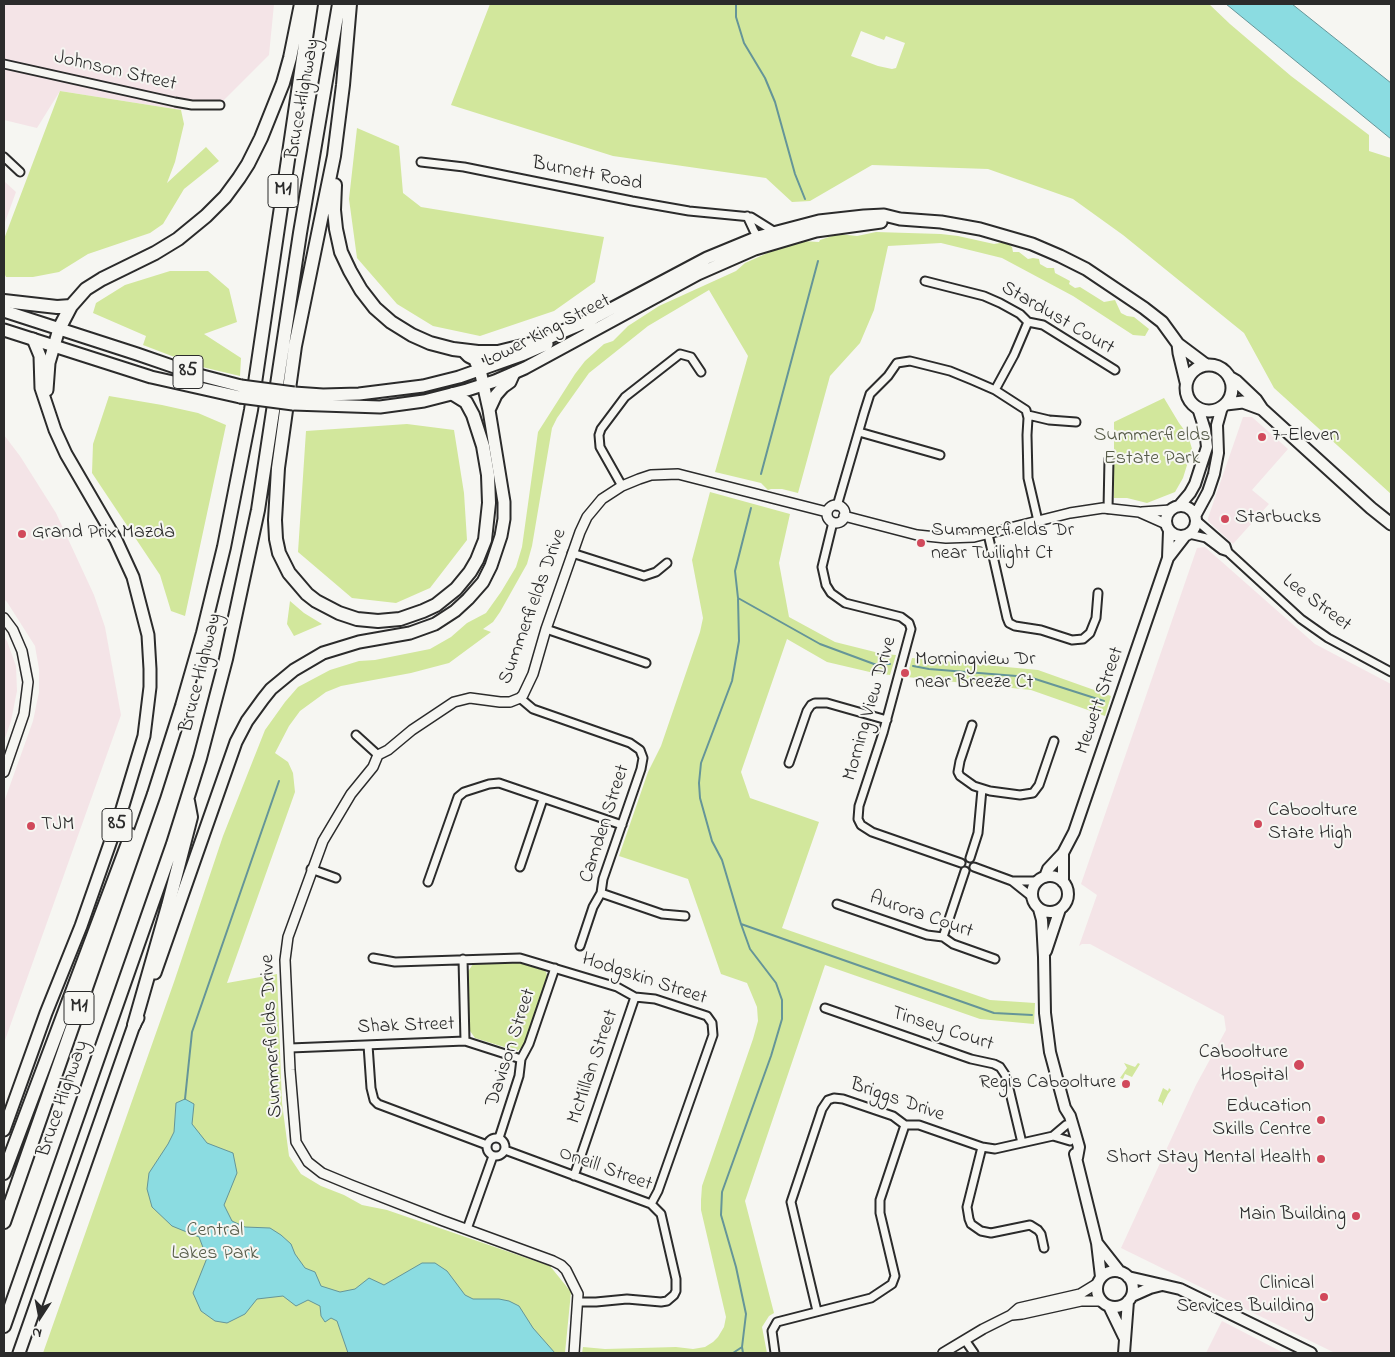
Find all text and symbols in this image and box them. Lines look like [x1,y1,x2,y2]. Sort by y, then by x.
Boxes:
street label: Bruce Highway [282,37,326,161]
street label: Johnson Street [52,46,178,98]
street label: Burnett Road [530,153,644,197]
road number: M1 [268,175,298,208]
street label: Stardust Court [996,277,1118,361]
street label: Lower King Street [481,290,615,374]
road number: 85 [173,356,203,388]
park label: Summerfields Estate Park [1093,425,1211,472]
place label: 7-Eleven [1272,425,1339,449]
marker: 7-Eleven [1256,431,1268,443]
place label: Starbucks [1235,507,1321,531]
marker: Starbucks [1219,513,1231,525]
place label: Summerfields Dr near Twilight Ct [931,520,1074,567]
place label: Grand Prix Mazda [32,522,175,546]
street label: Summerfields Drive [495,526,573,688]
marker: Grand Prix Mazda [16,528,28,540]
marker: Summerfields Dr near Twilight Ct [915,537,927,549]
street label: Lee Street [1277,570,1355,638]
street label: Bruce Highway [176,611,228,735]
street label: Morning View Drive [839,634,903,784]
street label: Mewett Street [1071,644,1131,758]
place label: Morningview Dr near Breeze Ct [915,649,1035,696]
marker: Morningview Dr near Breeze Ct [899,667,911,679]
street label: Camden Street [576,762,636,886]
place label: Caboolture State High [1268,800,1357,847]
road number: 85 [102,808,132,842]
place label: TJM [41,814,74,838]
marker: Caboolture State High [1252,818,1264,830]
marker: TJM [25,820,37,832]
street label: Aurora Court [866,887,976,945]
street label: Hodgskin Street [578,948,710,1012]
street label: Summerfields Drive [257,954,289,1118]
street label: Davison Street [482,986,542,1110]
road number: M1 [64,991,94,1024]
street label: Tinsey Court [888,1002,996,1058]
street label: McMillan Street [563,1007,625,1127]
street label: Shak Street [357,1013,455,1041]
street label: Bruce Highway [33,1037,95,1161]
place label: Caboolture Hospital [1199,1042,1288,1089]
marker: Caboolture Hospital [1292,1058,1306,1072]
place label: Regis Caboolture [979,1072,1116,1096]
street label: Briggs Drive [847,1074,947,1128]
marker: Regis Caboolture [1120,1078,1132,1090]
place label: Education Skills Centre [1212,1096,1311,1143]
marker: Education Skills Centre [1315,1114,1327,1126]
street label: Oneill Street [555,1142,655,1198]
place label: Short Stay Mental Health [1106,1147,1311,1171]
marker: Short Stay Mental Health [1315,1153,1327,1165]
place label: Main Building [1239,1204,1346,1228]
marker: Main Building [1350,1210,1362,1222]
park label: Central Lakes Park [171,1220,259,1267]
place label: Clinical Services Building [1176,1273,1314,1320]
marker: Clinical Services Building [1318,1291,1330,1303]
north arrow [15,1292,65,1342]
text: N [30,1321,44,1343]

